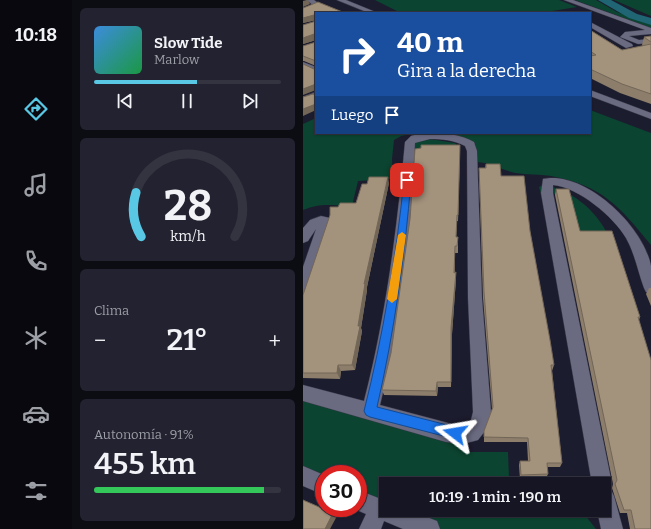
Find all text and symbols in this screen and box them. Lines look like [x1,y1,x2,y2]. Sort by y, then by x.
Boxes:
text: 10:18 [15,24,57,46]
text: 40 m [397,26,464,59]
icon: right [331,28,383,80]
text: Slow Tide [154,34,222,52]
text: Marlow [154,52,199,67]
text: Gira a la derecha [397,60,536,82]
icon: previous [114,90,136,112]
icon: pause [176,90,198,112]
icon: next [239,90,261,112]
icon: directions [22,95,50,123]
icon: arrive [381,104,403,126]
text: Luego [331,106,373,124]
pin [390,163,424,197]
icon: arrive [396,169,418,191]
icon: music [22,171,50,199]
text: 28 [163,181,212,231]
text: km/h [170,228,205,245]
icon: phone [22,247,50,275]
text: Clima [94,303,129,318]
text: 21° [167,322,208,358]
icon: climate [22,324,50,352]
text: − [94,327,106,354]
text: + [268,327,281,354]
icon: car [22,400,50,428]
position arrow [434,412,476,454]
text: Autonomía · 91% [94,427,194,442]
text: 455 km [94,446,196,482]
speed limit sign: 30 [315,465,367,517]
icon: filters [22,477,50,505]
text: 10:19 · 1 min · 190 m [429,488,561,506]

